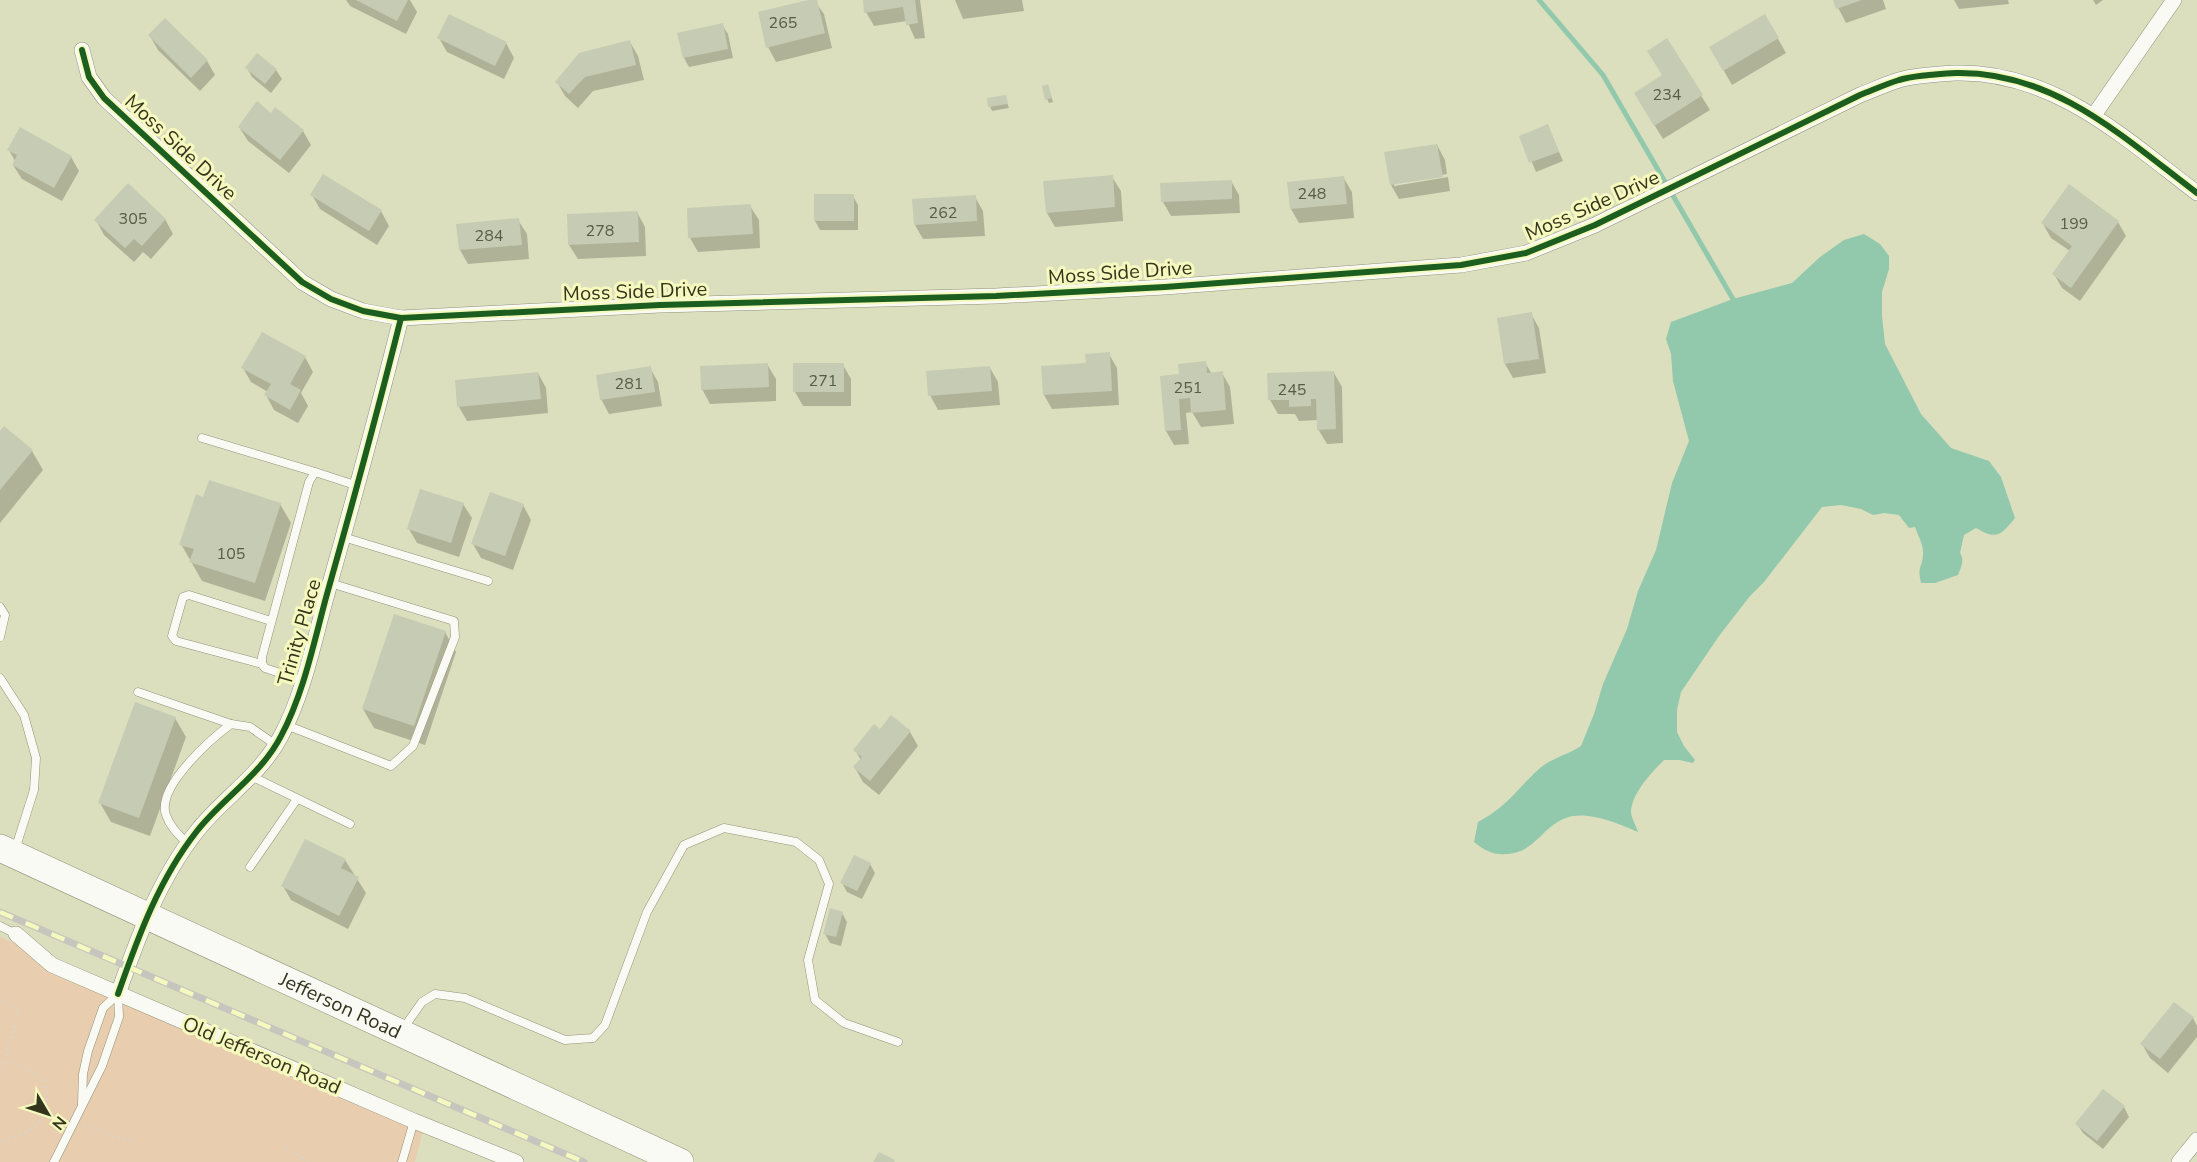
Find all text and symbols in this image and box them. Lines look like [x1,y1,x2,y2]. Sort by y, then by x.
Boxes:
house number: 265 [769,12,797,34]
house number: 234 [1653,84,1682,106]
street label: Moss Side Drive [119,88,243,206]
street label: Moss Side Drive [1521,164,1664,247]
house number: 248 [1298,183,1326,205]
house number: 262 [929,202,957,224]
house number: 305 [119,208,147,230]
house number: 199 [2060,213,2088,235]
house number: 278 [586,220,614,242]
house number: 284 [475,225,504,247]
street label: Moss Side Drive [1047,254,1193,291]
street label: Moss Side Drive [562,275,708,308]
house number: 271 [809,370,837,392]
house number: 281 [615,373,643,395]
house number: 251 [1174,377,1202,399]
house number: 245 [1278,379,1306,401]
house number: 105 [217,543,245,565]
street label: Trinity Place [271,576,328,689]
street label: Jefferson Road [274,965,406,1045]
street label: Old Jefferson Road [179,1010,345,1101]
north arrow [18,1084,78,1144]
text: N [47,1111,71,1134]

